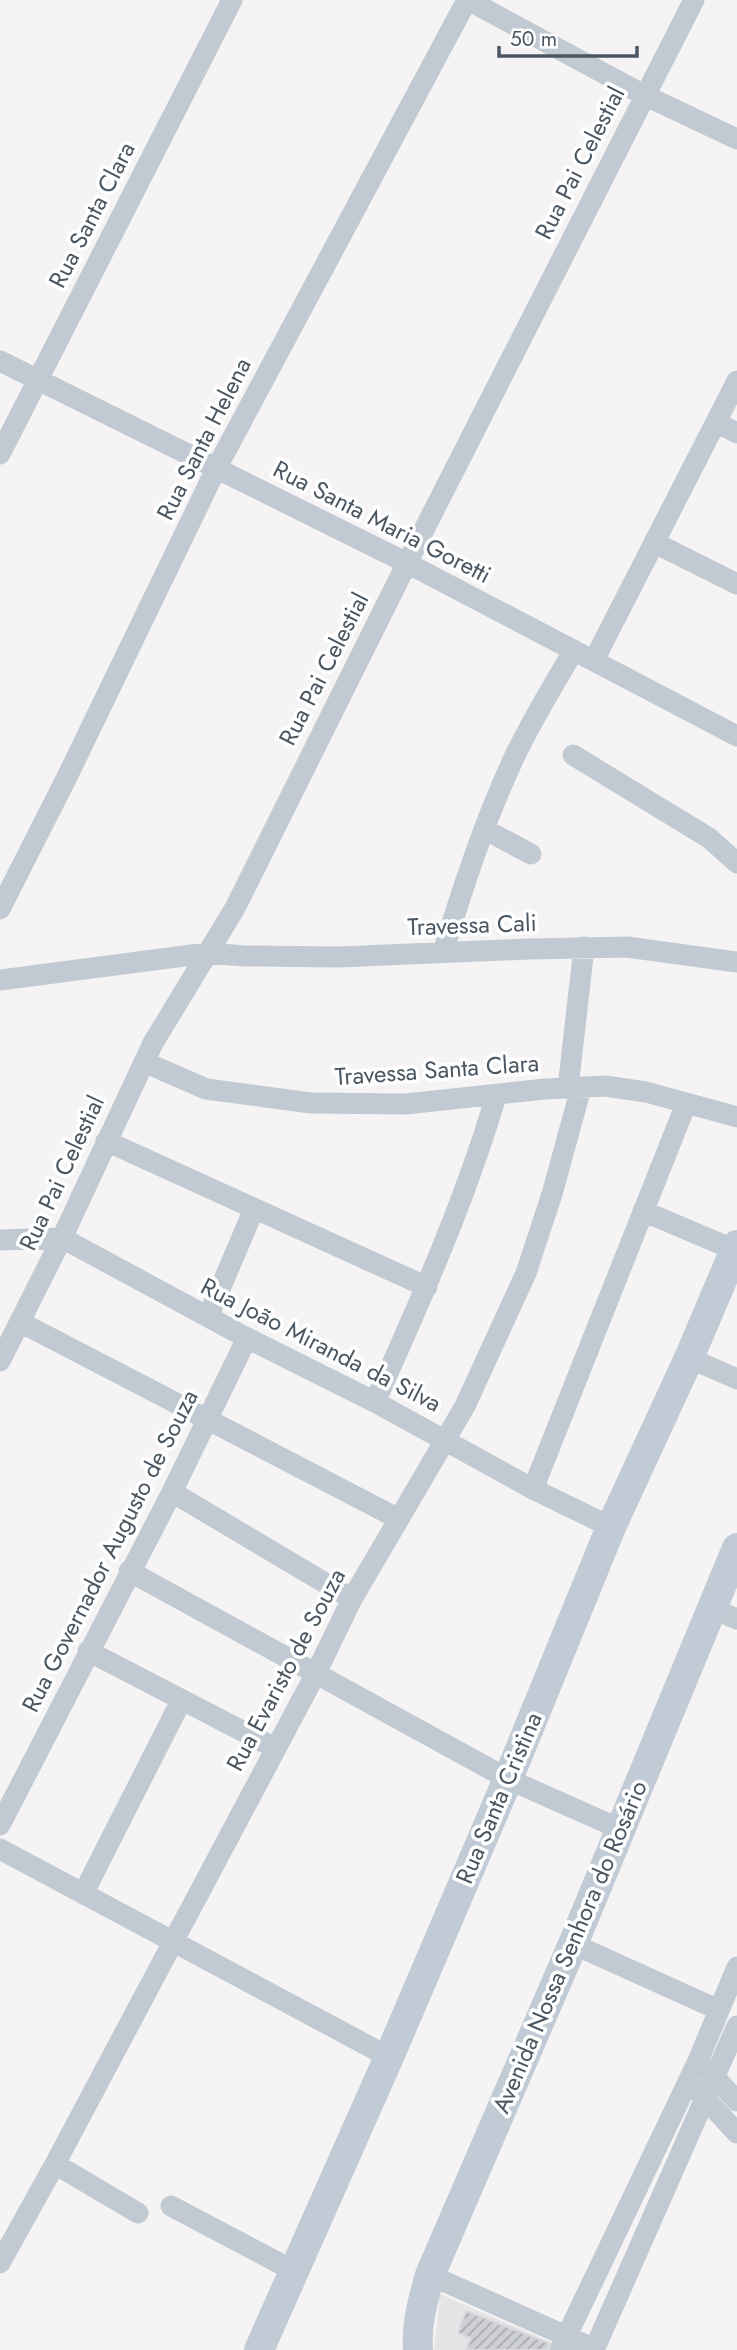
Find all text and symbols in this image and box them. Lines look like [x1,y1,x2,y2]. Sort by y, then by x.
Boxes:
scale bar [499,14,637,58]
text: 50 m [510,24,557,54]
street label: Rua Pai Celestial [526,80,633,245]
street label: Rua Santa Clara [40,136,143,294]
street label: Rua Santa Helena [148,351,260,526]
street label: Rua Santa Maria Goretti [267,451,497,592]
street label: Rua Pai Celestial [270,586,377,751]
street label: Travessa Cali [407,905,537,944]
street label: Travessa Santa Clara [334,1045,540,1094]
street label: Rua Pai Celestial [10,1089,113,1256]
street label: Rua João Miranda da Silva [195,1269,447,1420]
street label: Rua Governador Augusto de Souza [13,1383,206,1718]
street label: Rua Evaristo de Souza [217,1562,354,1777]
street label: Rua Santa Cristina [447,1707,550,1889]
street label: Avenida Nossa Senhora do Rosário [483,1775,656,2119]

